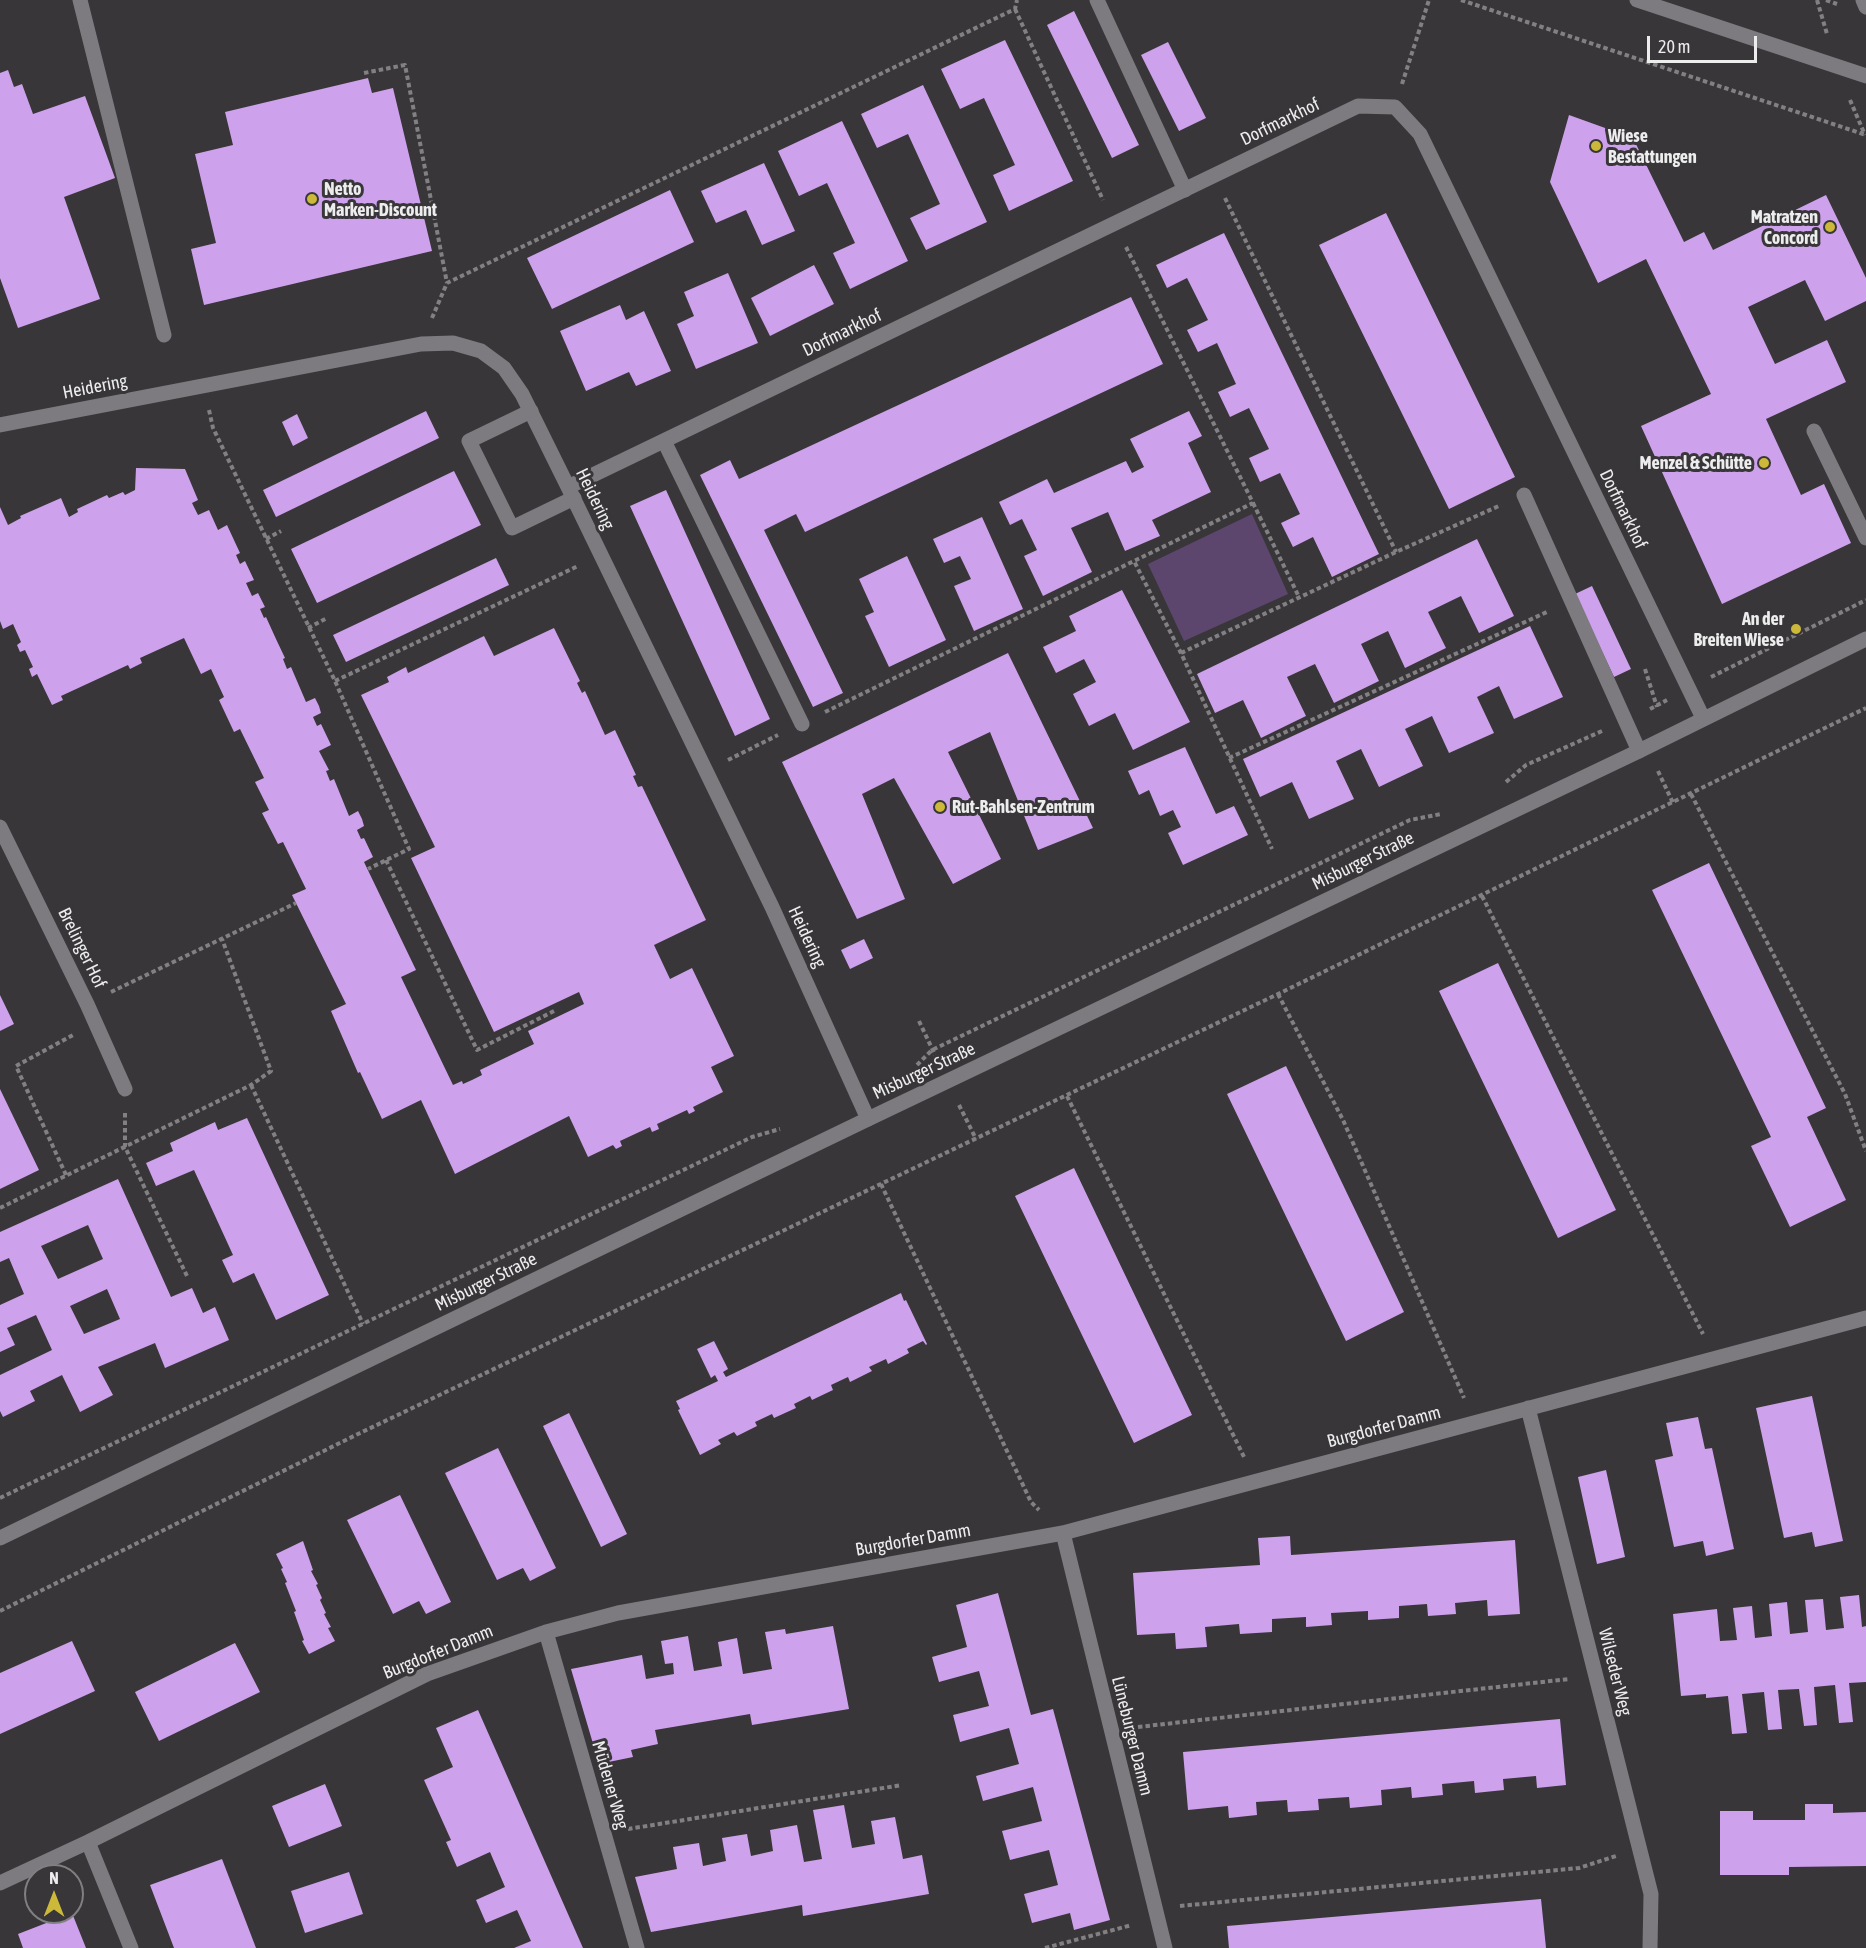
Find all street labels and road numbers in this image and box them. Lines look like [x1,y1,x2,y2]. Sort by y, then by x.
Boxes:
street label: Dorfmarkhof [1237,94,1323,150]
street label: Dorfmarkhof [799,305,885,361]
street label: Heidering [61,370,129,404]
street label: Heidering [571,465,619,533]
street label: Dorfmarkhof [1595,466,1651,552]
street label: Misburger Straße [1309,827,1417,895]
street label: Heidering [783,903,831,971]
street label: Brelinger Hof [53,904,111,992]
street label: Misburger Straße [869,1038,979,1104]
street label: Misburger Straße [432,1248,540,1316]
street label: Burgdorfer Damm [1325,1401,1443,1453]
street label: Burgdorfer Damm [854,1519,972,1561]
street label: Burgdorfer Damm [380,1620,496,1684]
street label: Wilseder Weg [1594,1626,1636,1718]
street label: Lüneburger Damm [1107,1674,1157,1798]
street label: Müdener Weg [587,1738,633,1832]

